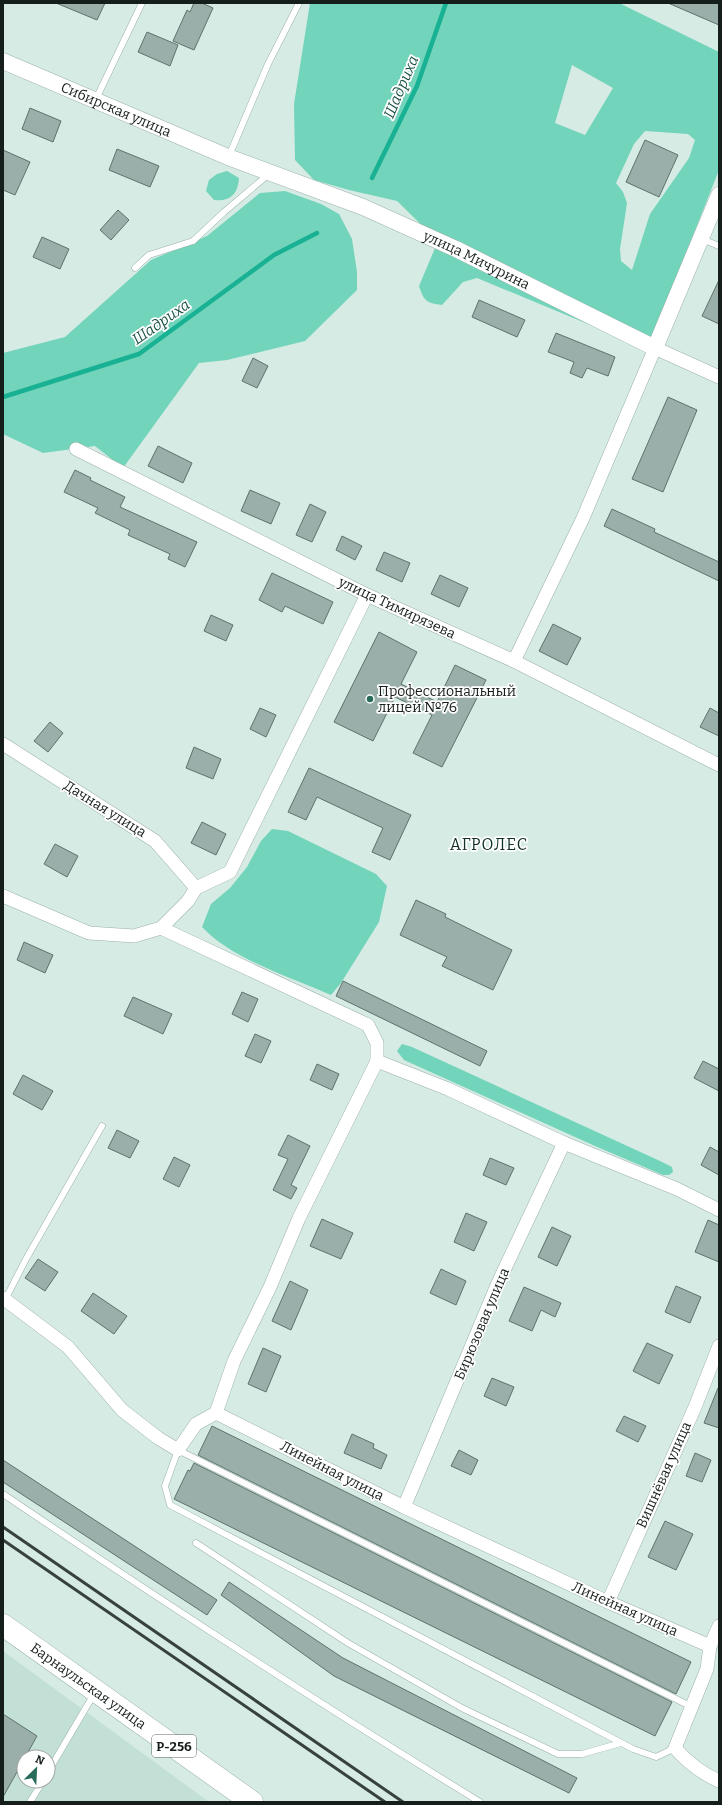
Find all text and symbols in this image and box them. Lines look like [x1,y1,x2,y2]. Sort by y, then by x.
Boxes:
water label: Шадриха [380,53,422,121]
street label: Сибирская улица [58,78,174,140]
street label: улица Мичурина [420,227,533,293]
water label: Шадриха [129,296,193,348]
street label: улица Тимирязева [335,573,458,643]
place label: Профессиональный лицей №76 [378,683,516,716]
marker: Профессиональный лицей №76 [365,694,375,704]
street label: Дачная улица [61,777,150,841]
district label: АГРОЛЕС [450,835,528,854]
street label: Бирюзовая улица [451,1265,513,1383]
street label: Вишнёвая улица [633,1419,695,1531]
street label: Линейная улица [277,1438,387,1505]
street label: Линейная улица [569,1578,681,1640]
street label: Барнаульская улица [28,1639,150,1733]
road number: Р-256 [152,1735,196,1757]
north arrow [16,1749,56,1789]
text: N [33,1753,47,1768]

